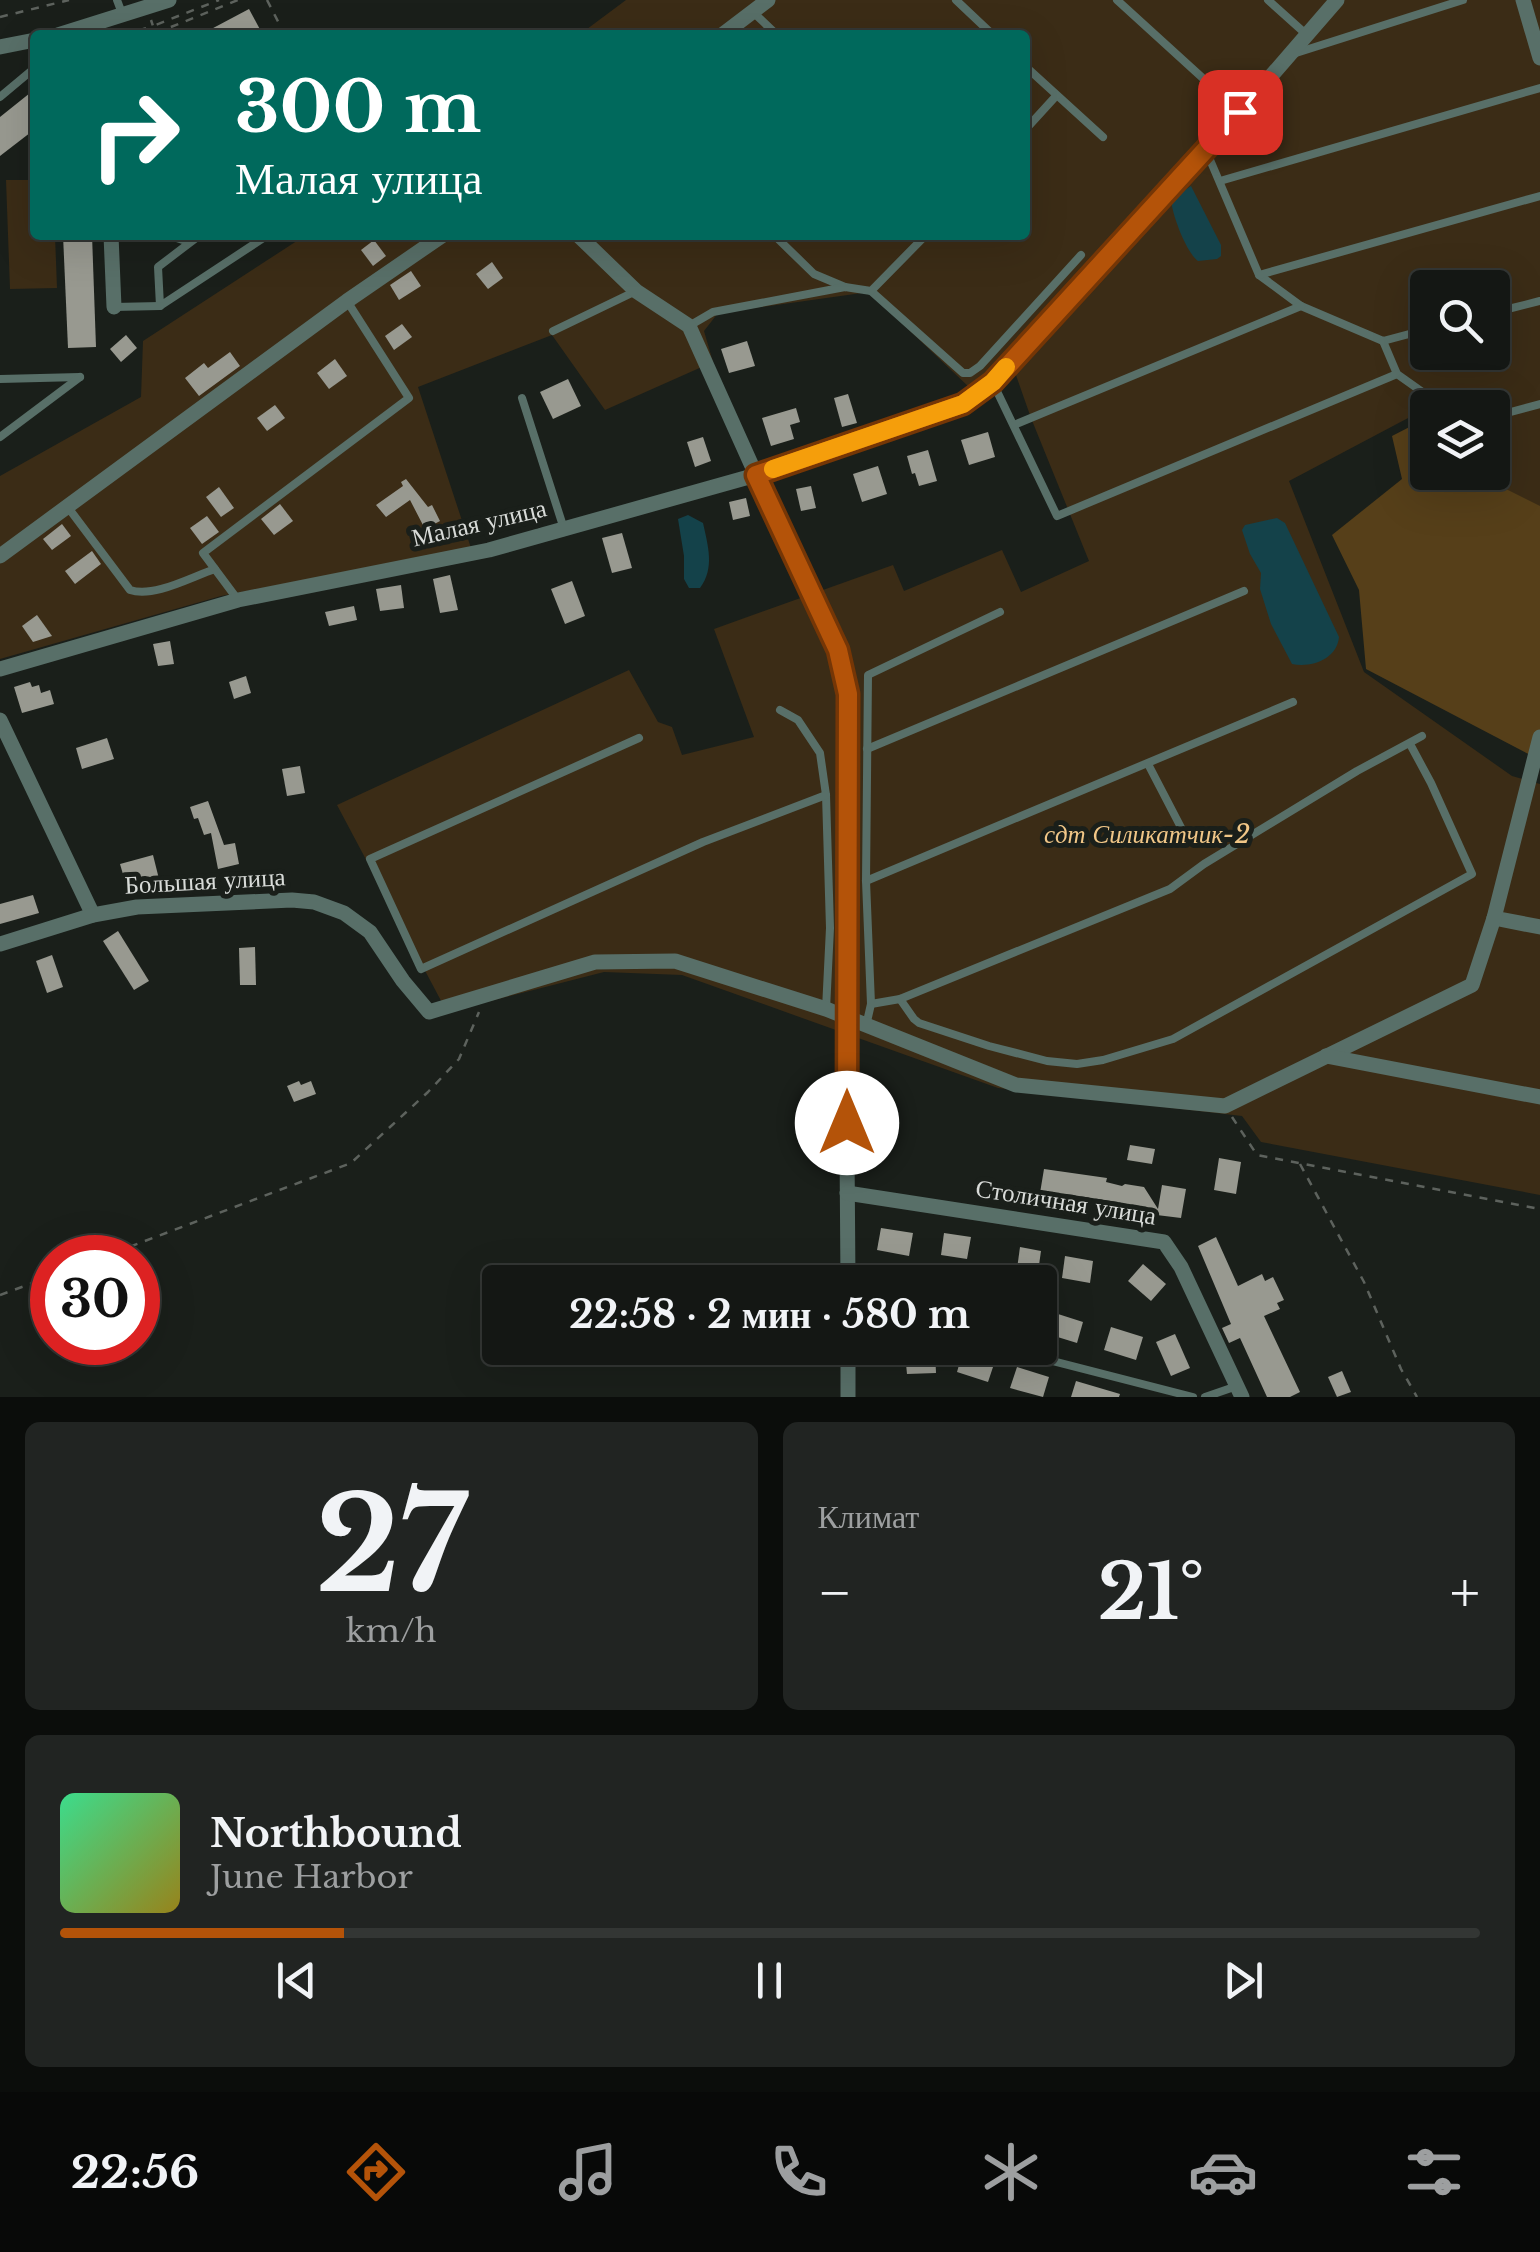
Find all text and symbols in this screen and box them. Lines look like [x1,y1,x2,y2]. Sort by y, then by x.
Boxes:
text: 300 m [235,64,481,151]
icon: right [70,70,200,200]
pin [1198,70,1283,155]
icon: arrive [1213,85,1268,140]
text: Малая улица [235,150,483,206]
map controls [1410,270,1510,490]
button: search [1410,270,1510,370]
button: layers [1410,390,1510,490]
street label: Малая улица [409,492,549,554]
park label: сдт Силикатчик-2 [1044,819,1250,850]
street label: Большая улица [124,861,286,901]
position arrow [795,1071,899,1175]
street label: Столичная улица [973,1172,1159,1232]
speed limit sign: 30 [30,1235,160,1365]
text: 22:58 · 2 мин · 580 m [569,1291,970,1338]
text: 27 [315,1465,467,1626]
text: Климат [818,1497,919,1537]
text: 21° [1098,1546,1204,1639]
text: − [818,1559,852,1627]
text: + [1450,1559,1480,1627]
text: km/h [346,1611,437,1651]
text: Northbound [210,1810,462,1857]
text: June Harbor [210,1857,413,1897]
icon: previous [269,1953,324,2008]
icon: pause [742,1953,797,2008]
icon: next [1216,1953,1271,2008]
icon: directions [341,2137,411,2207]
icon: music [553,2137,623,2207]
icon: phone [764,2137,834,2207]
icon: climate [976,2137,1046,2207]
icon: car [1188,2137,1258,2207]
icon: filters [1399,2137,1469,2207]
text: 22:56 [71,2144,199,2200]

